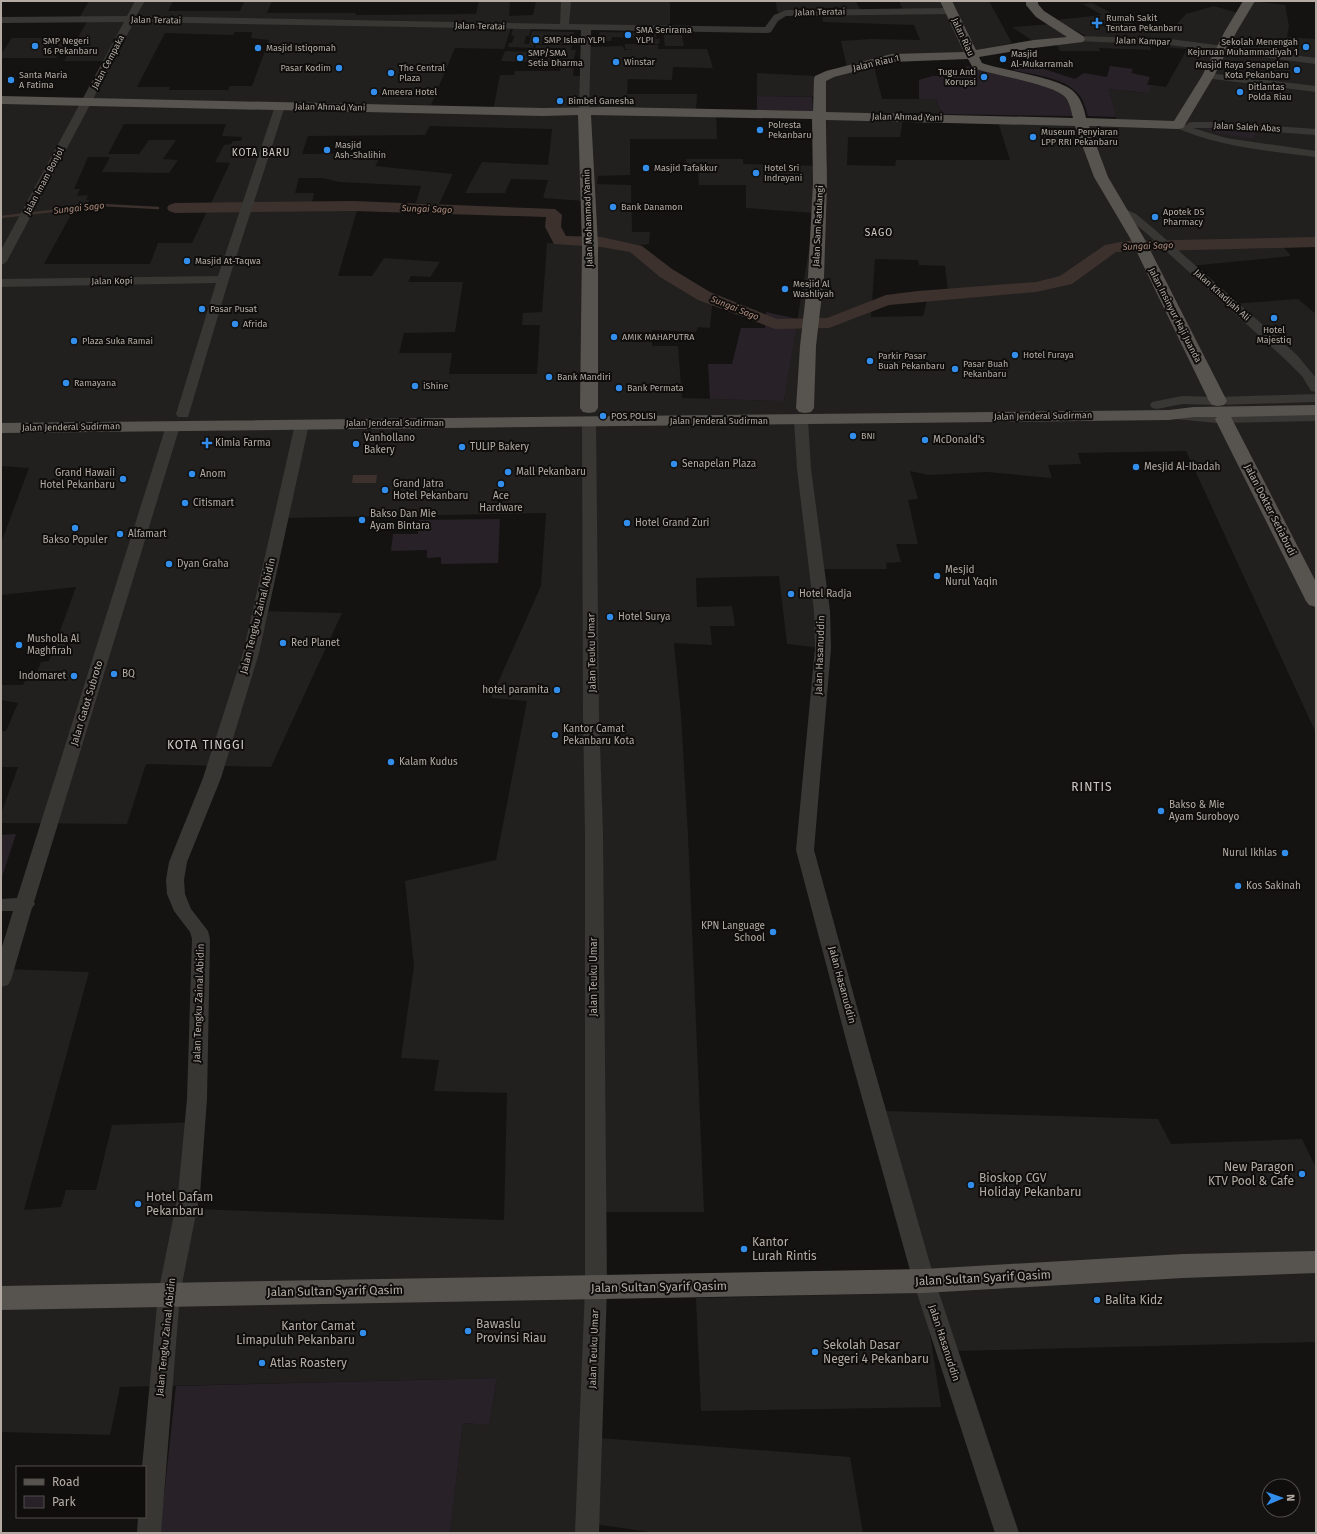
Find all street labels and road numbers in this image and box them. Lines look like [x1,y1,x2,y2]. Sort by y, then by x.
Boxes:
street label: Jalan Teratai [795,7,845,17]
street label: Jalan Teratai [131,15,181,25]
street label: Jalan Riau [950,16,976,58]
street label: Jalan Teratai [455,21,505,31]
street label: Jalan Cempaka [90,33,126,91]
street label: Jalan Kampar [1116,35,1171,47]
street label: Jalan Riau 1 [852,53,900,73]
street label: Jalan Ahmad Yani [295,101,365,113]
street label: Jalan Ahmad Yani [872,111,942,123]
street label: Jalan Saleh Abas [1213,120,1281,134]
street label: Jalan Imam Bonjol [22,145,66,216]
street label: Jalan Mohammad Yamin [581,169,595,267]
street label: Jalan Sam Ratulangi [811,185,825,267]
street label: Jalan Insinyur Haji Juanda [1147,266,1203,364]
street label: Jalan Khadijah Ali [1192,267,1252,323]
street label: Jalan Kopi [91,276,133,286]
street label: Jalan Jenderal Sudirman [994,410,1092,422]
street label: Jalan Jenderal Sudirman [670,416,768,426]
street label: Jalan Jenderal Sudirman [346,418,444,428]
street label: Jalan Jenderal Sudirman [22,421,120,433]
street label: Jalan Dokter Setiabudi [1242,462,1298,558]
street label: Jalan Tengku Zainal Abidin [238,557,278,675]
street label: Jalan Teuku Umar [585,613,599,693]
street label: Jalan Hasanuddin [813,615,827,695]
street label: Jalan Gatot Subroto [68,659,106,747]
street label: Jalan Teuku Umar [588,937,600,1017]
street label: Jalan Tengku Zainal Abidin [191,943,207,1063]
street label: Jalan Hasanuddin [826,945,858,1025]
street label: Jalan Sultan Syarif Qasim [915,1267,1051,1289]
street label: Jalan Tengku Zainal Abidin [154,1277,178,1397]
street label: Jalan Sultan Syarif Qasim [591,1279,727,1295]
street label: Jalan Sultan Syarif Qasim [267,1283,403,1299]
street label: Jalan Hasanuddin [926,1303,962,1383]
street label: Jalan Teuku Umar [587,1309,601,1389]

